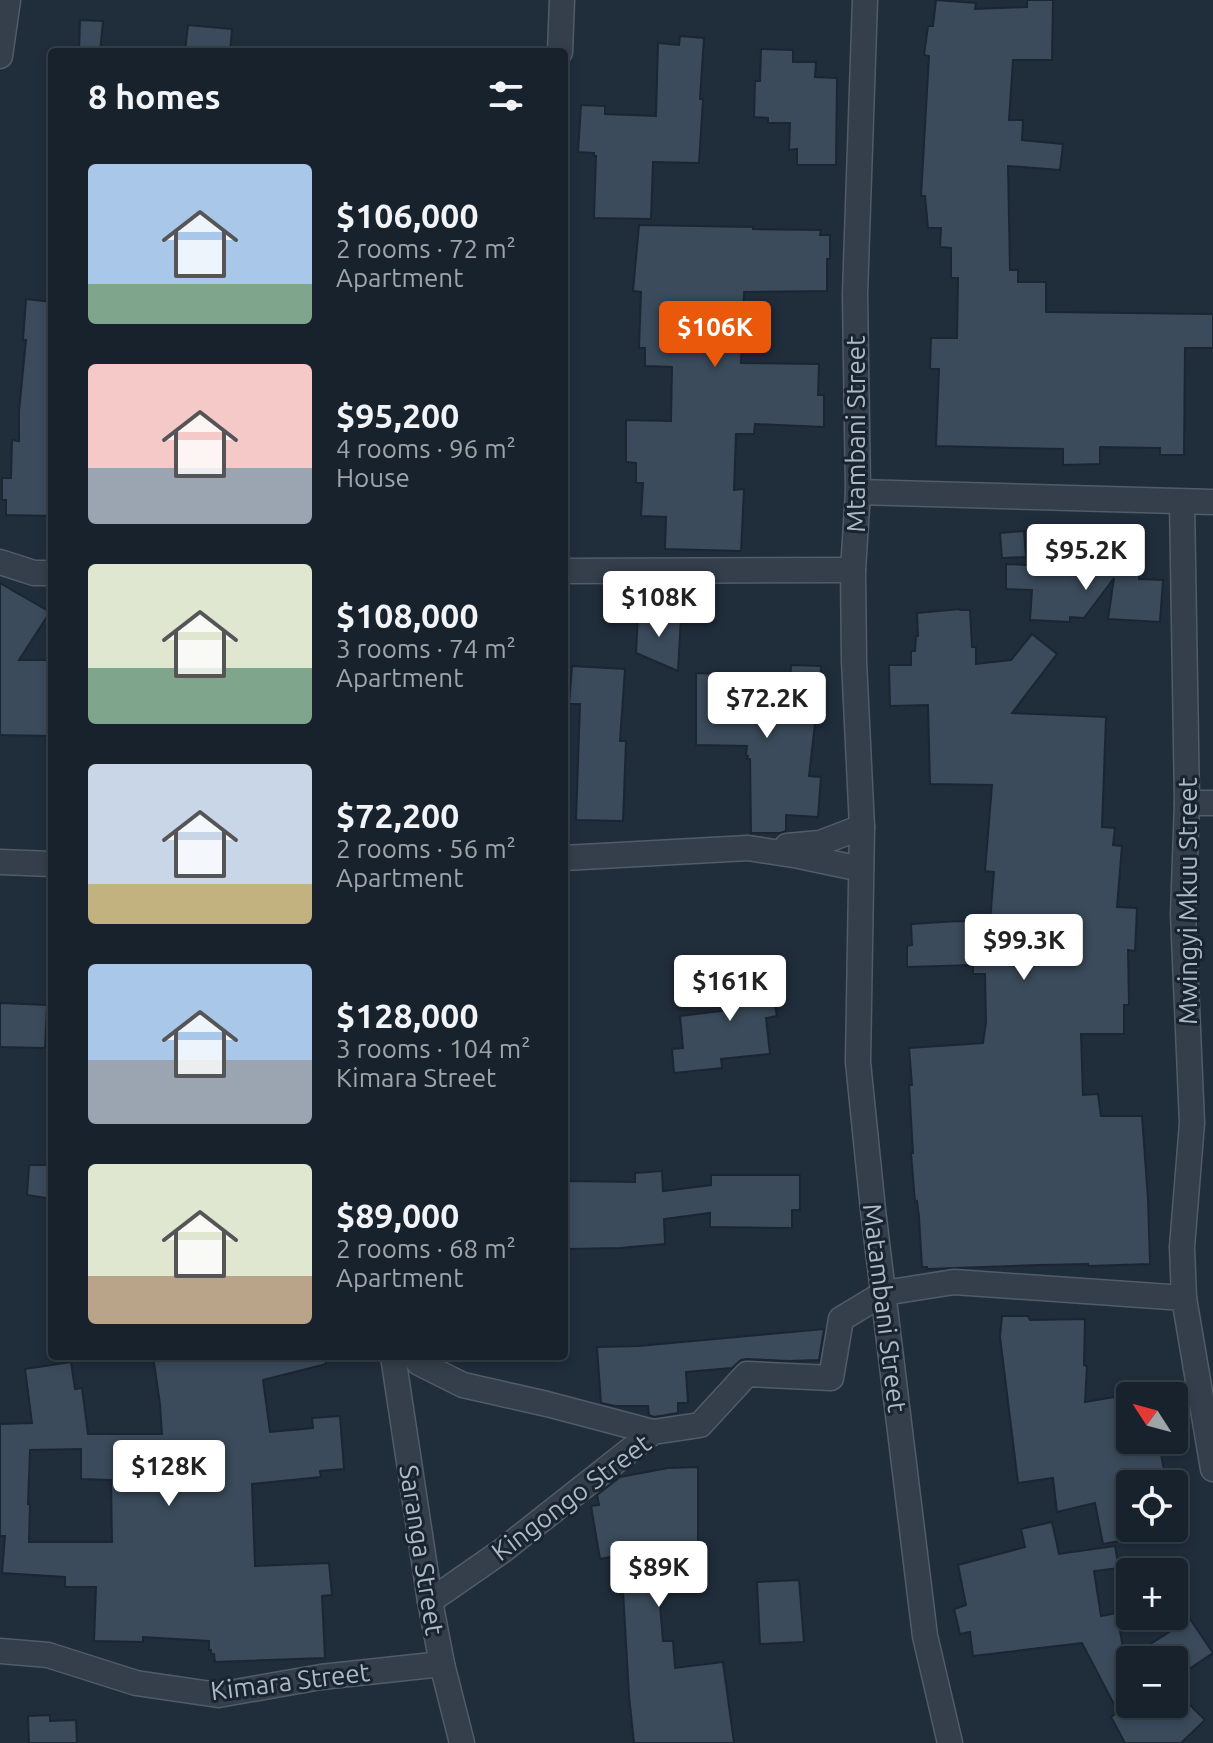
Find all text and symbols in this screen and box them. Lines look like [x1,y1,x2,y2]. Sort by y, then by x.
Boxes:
icon: filters [484,74,528,118]
text: 8 homes [88,77,221,115]
icon: home [152,196,248,292]
text: $106,000 [336,196,479,234]
text: 2 rooms · 72 m² [336,234,516,263]
text: Apartment [336,263,463,292]
pin: $106K [659,301,771,369]
text: $106K [677,312,753,341]
street label: Mtambani Street [841,336,870,532]
icon: home [152,396,248,492]
text: $95,200 [336,396,459,434]
text: 4 rooms · 96 m² [336,434,516,463]
text: House [336,463,410,492]
pin: $95.2K [1021,524,1151,592]
text: $95.2K [1045,535,1127,564]
pin: $108K [603,571,715,639]
text: $108K [621,582,697,611]
icon: home [152,596,248,692]
text: $108,000 [336,596,479,634]
text: 3 rooms · 74 m² [336,634,516,663]
text: Apartment [336,663,463,692]
pin: $72.2K [702,672,832,740]
text: $72.2K [726,683,808,712]
street label: Mwingyi Mkuu Street [1173,777,1202,1025]
icon: home [152,796,248,892]
text: $72,200 [336,796,459,834]
text: 2 rooms · 56 m² [336,834,516,863]
text: Apartment [336,863,463,892]
pin: $99.3K [959,914,1089,982]
text: $99.3K [983,925,1065,954]
pin: $161K [674,955,786,1023]
text: $161K [692,966,768,995]
icon: home [152,996,248,1092]
text: $128,000 [336,996,479,1034]
text: 3 rooms · 104 m² [336,1034,531,1063]
text: Kimara Street [336,1063,496,1092]
icon: home [152,1196,248,1292]
text: $89,000 [336,1196,459,1234]
street label: Matambani Street [858,1202,912,1414]
text: 2 rooms · 68 m² [336,1234,516,1263]
text: Apartment [336,1263,463,1292]
north arrow [1116,1382,1188,1454]
map controls [1116,1382,1188,1718]
street label: Kingongo Street [486,1428,656,1566]
pin: $128K [113,1440,225,1508]
text: $128K [131,1451,207,1480]
street label: Saranga Street [394,1463,450,1637]
button: locate [1116,1470,1188,1542]
pin: $89K [612,1541,706,1609]
text: $89K [628,1552,690,1581]
button: + [1116,1558,1188,1630]
button: − [1116,1646,1188,1718]
street label: Kimara Street [209,1657,371,1705]

